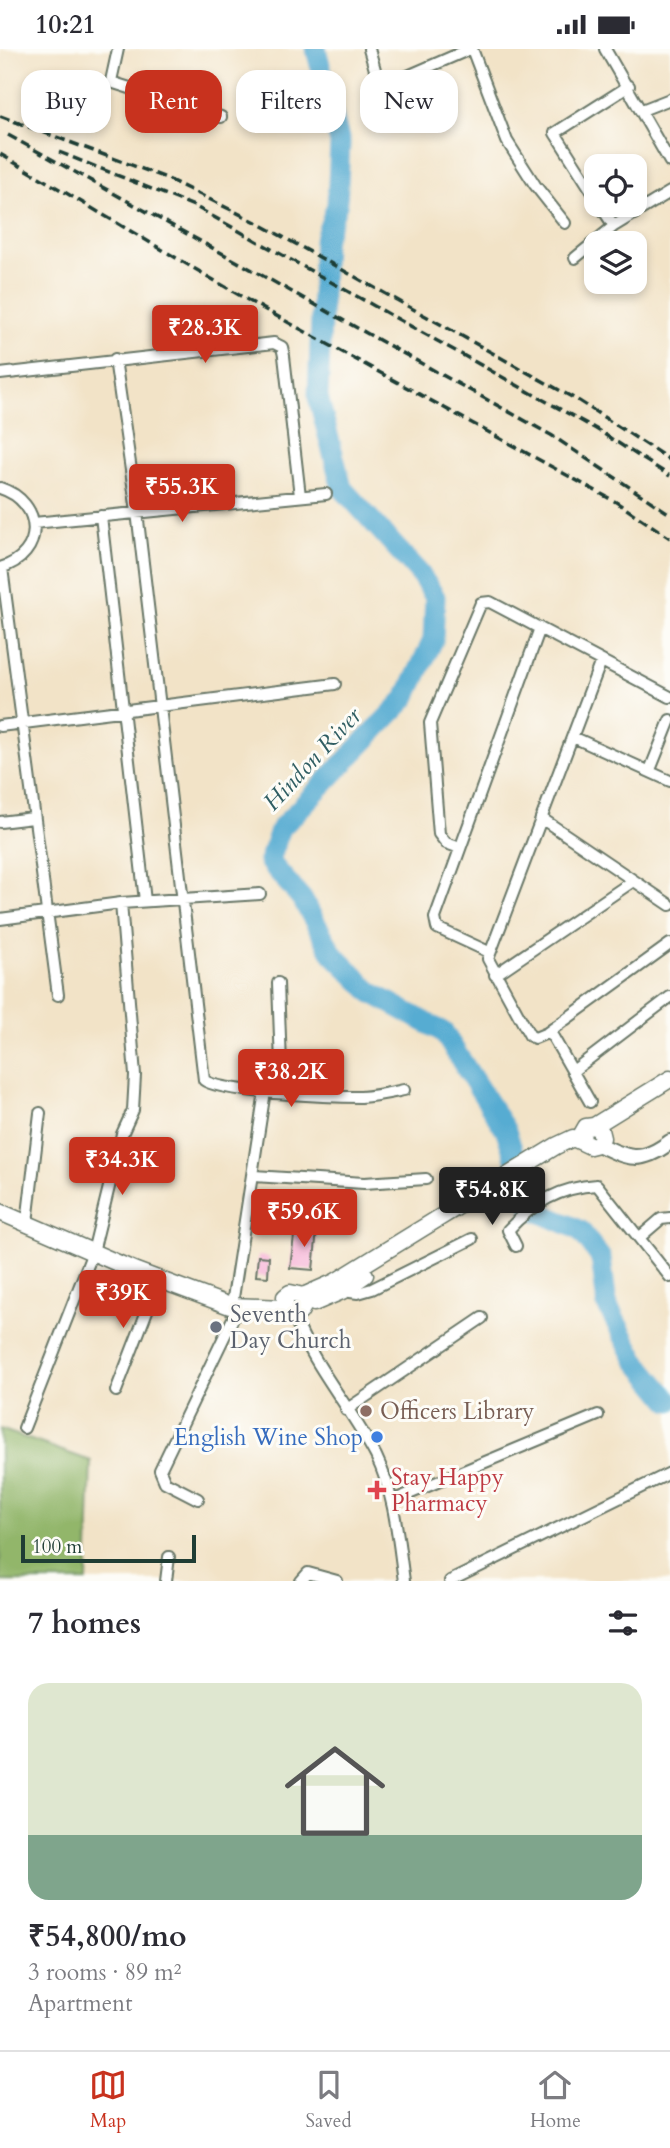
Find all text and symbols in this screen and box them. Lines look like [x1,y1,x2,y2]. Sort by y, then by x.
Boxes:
text: 10:21 [35,7,96,42]
chip: Buy [21,70,111,133]
chip: Rent [125,70,222,133]
chip: Filters [236,70,346,133]
chip: New [360,70,458,133]
map controls [584,154,647,294]
button: locate [584,154,647,217]
button: layers [584,231,647,294]
pin: ₹28.3K [148,305,262,365]
text: ₹28.3K [168,312,242,343]
pin: ₹55.3K [125,465,239,524]
text: ₹55.3K [145,471,219,502]
water label: Hindon River [256,700,370,818]
pin: ₹38.2K [234,1049,348,1109]
text: ₹38.2K [254,1056,328,1087]
pin: ₹34.3K [65,1137,179,1197]
text: ₹34.3K [85,1144,159,1175]
pin: ₹54.8K [435,1167,549,1227]
text: ₹54.8K [455,1174,529,1205]
pin: ₹59.6K [247,1189,361,1249]
text: ₹59.6K [267,1196,341,1227]
pin: ₹39K [82,1271,164,1330]
text: ₹39K [95,1277,151,1308]
place label: Seventh Day Church [230,1299,352,1356]
marker: Seventh Day Church [208,1319,224,1335]
place label: Officers Library [380,1396,535,1427]
marker: Officers Library [358,1403,374,1419]
place label: English Wine Shop [174,1422,363,1453]
marker: English Wine Shop [369,1429,385,1445]
place label: Stay Happy Pharmacy [391,1462,504,1519]
marker: Stay Happy Pharmacy [369,1482,385,1498]
scale bar [21,1532,196,1564]
text: 100 m [32,1534,82,1560]
text: 7 homes [28,1603,141,1644]
icon: filters [604,1604,642,1642]
icon: home [272,1728,398,1854]
text: ₹54,800/mo [28,1916,187,1957]
text: 3 rooms · 89 m² [28,1957,181,1988]
text: Apartment [28,1988,132,2019]
tab: Map [89,2066,127,2134]
tab: Saved [306,2066,352,2134]
tab: Home [530,2066,581,2134]

